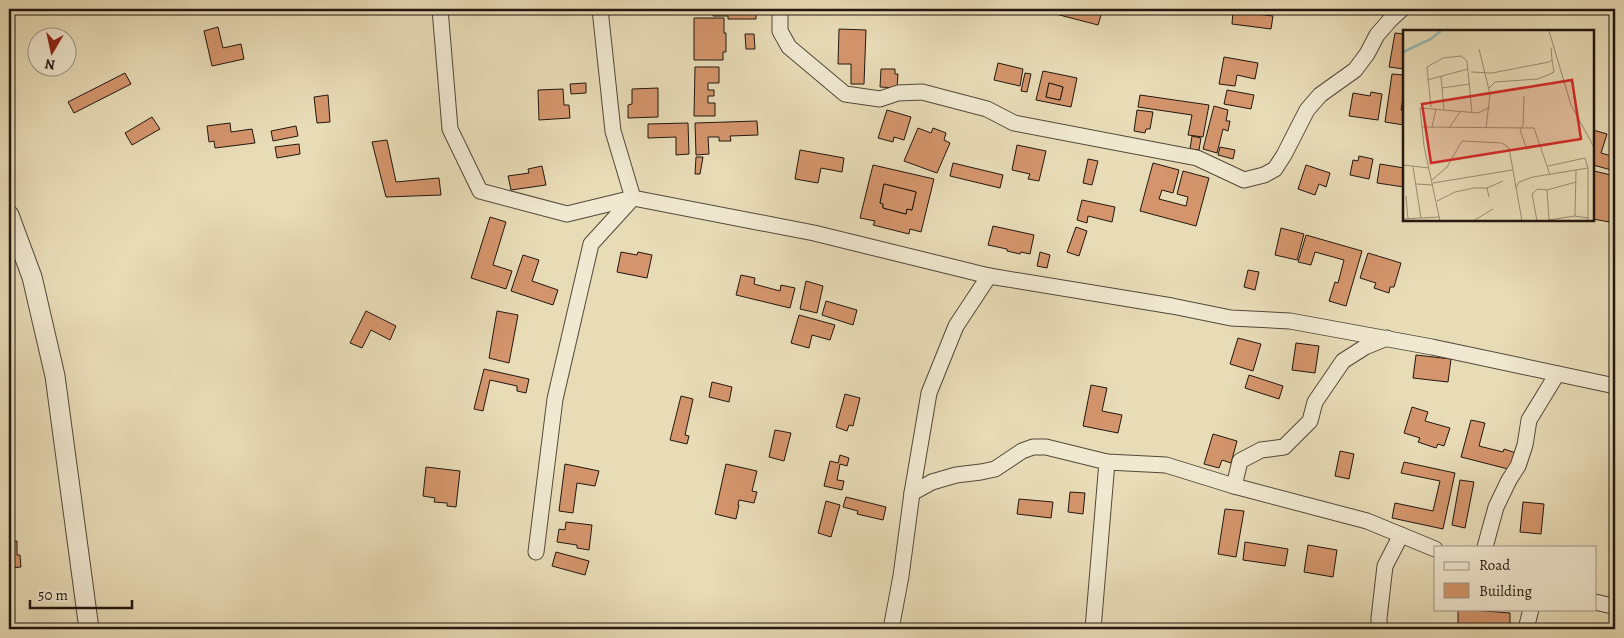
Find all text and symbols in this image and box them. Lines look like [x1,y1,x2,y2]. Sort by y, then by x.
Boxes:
north arrow [28,28,78,78]
inset map [1403,30,1594,221]
text: N [44,54,57,75]
legend [1434,546,1596,610]
text: Road [1479,555,1511,575]
scale bar [30,578,132,610]
text: Building [1479,581,1532,601]
text: 50 m [38,585,68,605]

